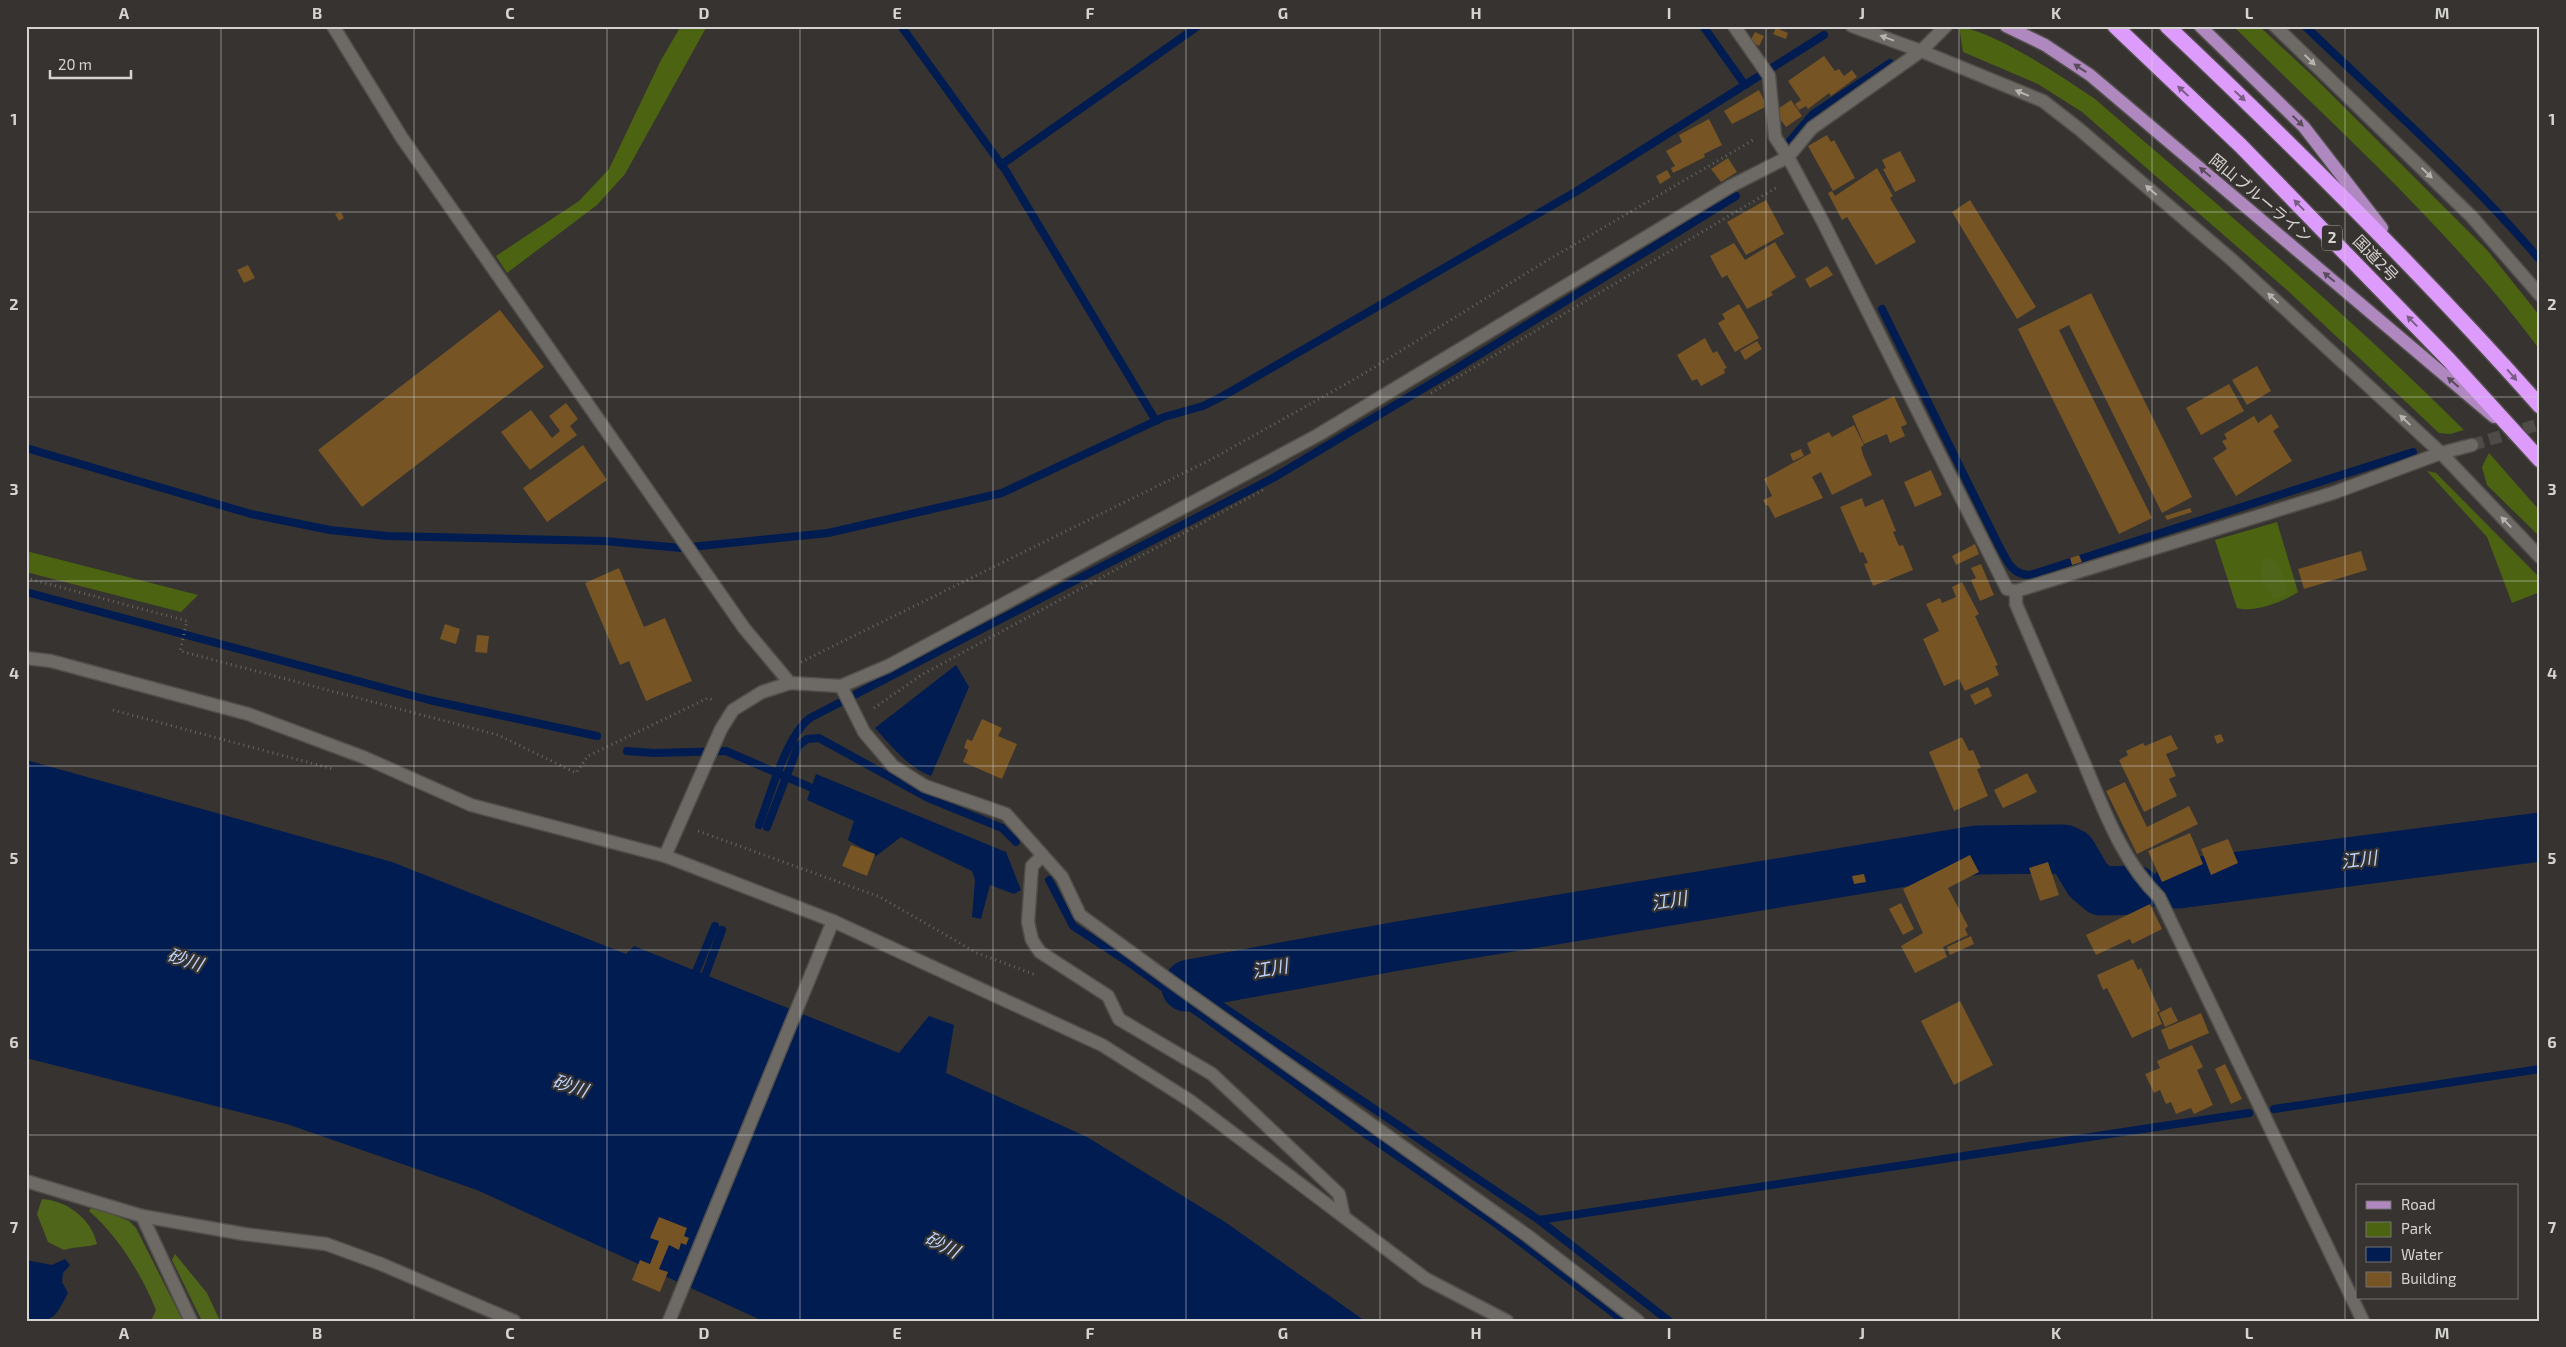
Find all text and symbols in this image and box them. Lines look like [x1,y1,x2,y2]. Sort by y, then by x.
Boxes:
text: A [119,3,130,22]
text: B [312,3,322,22]
text: C [505,3,515,22]
text: D [699,3,710,22]
text: E [892,3,902,22]
text: F [1086,3,1095,22]
text: G [1278,3,1288,22]
text: H [1470,3,1482,22]
text: I [1667,3,1671,22]
text: J [1859,3,1865,22]
text: K [2051,3,2062,22]
text: L [2245,3,2254,22]
text: M [2435,3,2449,22]
one-way arrow [1879,34,1894,42]
scale bar [50,48,131,80]
one-way arrow [2304,54,2316,66]
text: 20 m [58,55,92,73]
one-way arrow [2074,63,2087,73]
one-way arrow [2177,85,2189,97]
one-way arrow [2015,88,2029,96]
one-way arrow [2234,90,2246,102]
text: 1 [11,109,17,128]
text: 1 [2549,109,2555,128]
one-way arrow [2291,115,2303,127]
street label: 岡山ブルーライン [2206,149,2316,246]
one-way arrow [2200,166,2212,178]
one-way arrow [2420,167,2432,179]
one-way arrow [2145,185,2158,196]
one-way arrow [2293,199,2305,211]
road number: 2 [2322,226,2342,250]
street label: 国道2号 [2350,231,2403,285]
one-way arrow [2323,272,2335,283]
one-way arrow [2267,292,2279,304]
text: 2 [9,294,19,313]
text: 2 [2547,294,2557,313]
one-way arrow [2406,315,2418,327]
one-way arrow [2506,369,2517,381]
one-way arrow [2446,377,2459,388]
one-way arrow [2400,414,2412,426]
text: 3 [9,479,19,498]
text: 3 [2547,479,2557,498]
one-way arrow [2500,516,2512,528]
text: 4 [9,663,19,682]
text: 4 [2547,663,2557,682]
water label: 江川 [2340,846,2380,872]
text: 5 [10,848,19,867]
text: 5 [2548,848,2557,867]
water label: 江川 [1649,886,1690,914]
water label: 砂川 [165,943,208,976]
water label: 江川 [1250,954,1291,982]
text: 6 [9,1032,19,1051]
text: 6 [2547,1032,2557,1051]
water label: 砂川 [550,1069,593,1102]
legend [2356,1184,2518,1300]
text: Road [2401,1195,2436,1213]
text: 7 [10,1217,19,1236]
text: 7 [2548,1217,2557,1236]
text: Park [2401,1219,2432,1237]
water label: 砂川 [921,1226,965,1263]
text: Water [2401,1245,2443,1263]
text: Building [2401,1269,2457,1287]
text: A [119,1323,130,1342]
text: B [312,1323,322,1342]
text: C [505,1323,515,1342]
text: D [699,1323,710,1342]
text: E [892,1323,902,1342]
text: F [1086,1323,1095,1342]
text: G [1278,1323,1288,1342]
text: H [1470,1323,1482,1342]
text: I [1667,1323,1671,1342]
text: J [1859,1323,1865,1342]
text: K [2051,1323,2062,1342]
text: L [2245,1323,2254,1342]
text: M [2435,1323,2449,1342]

